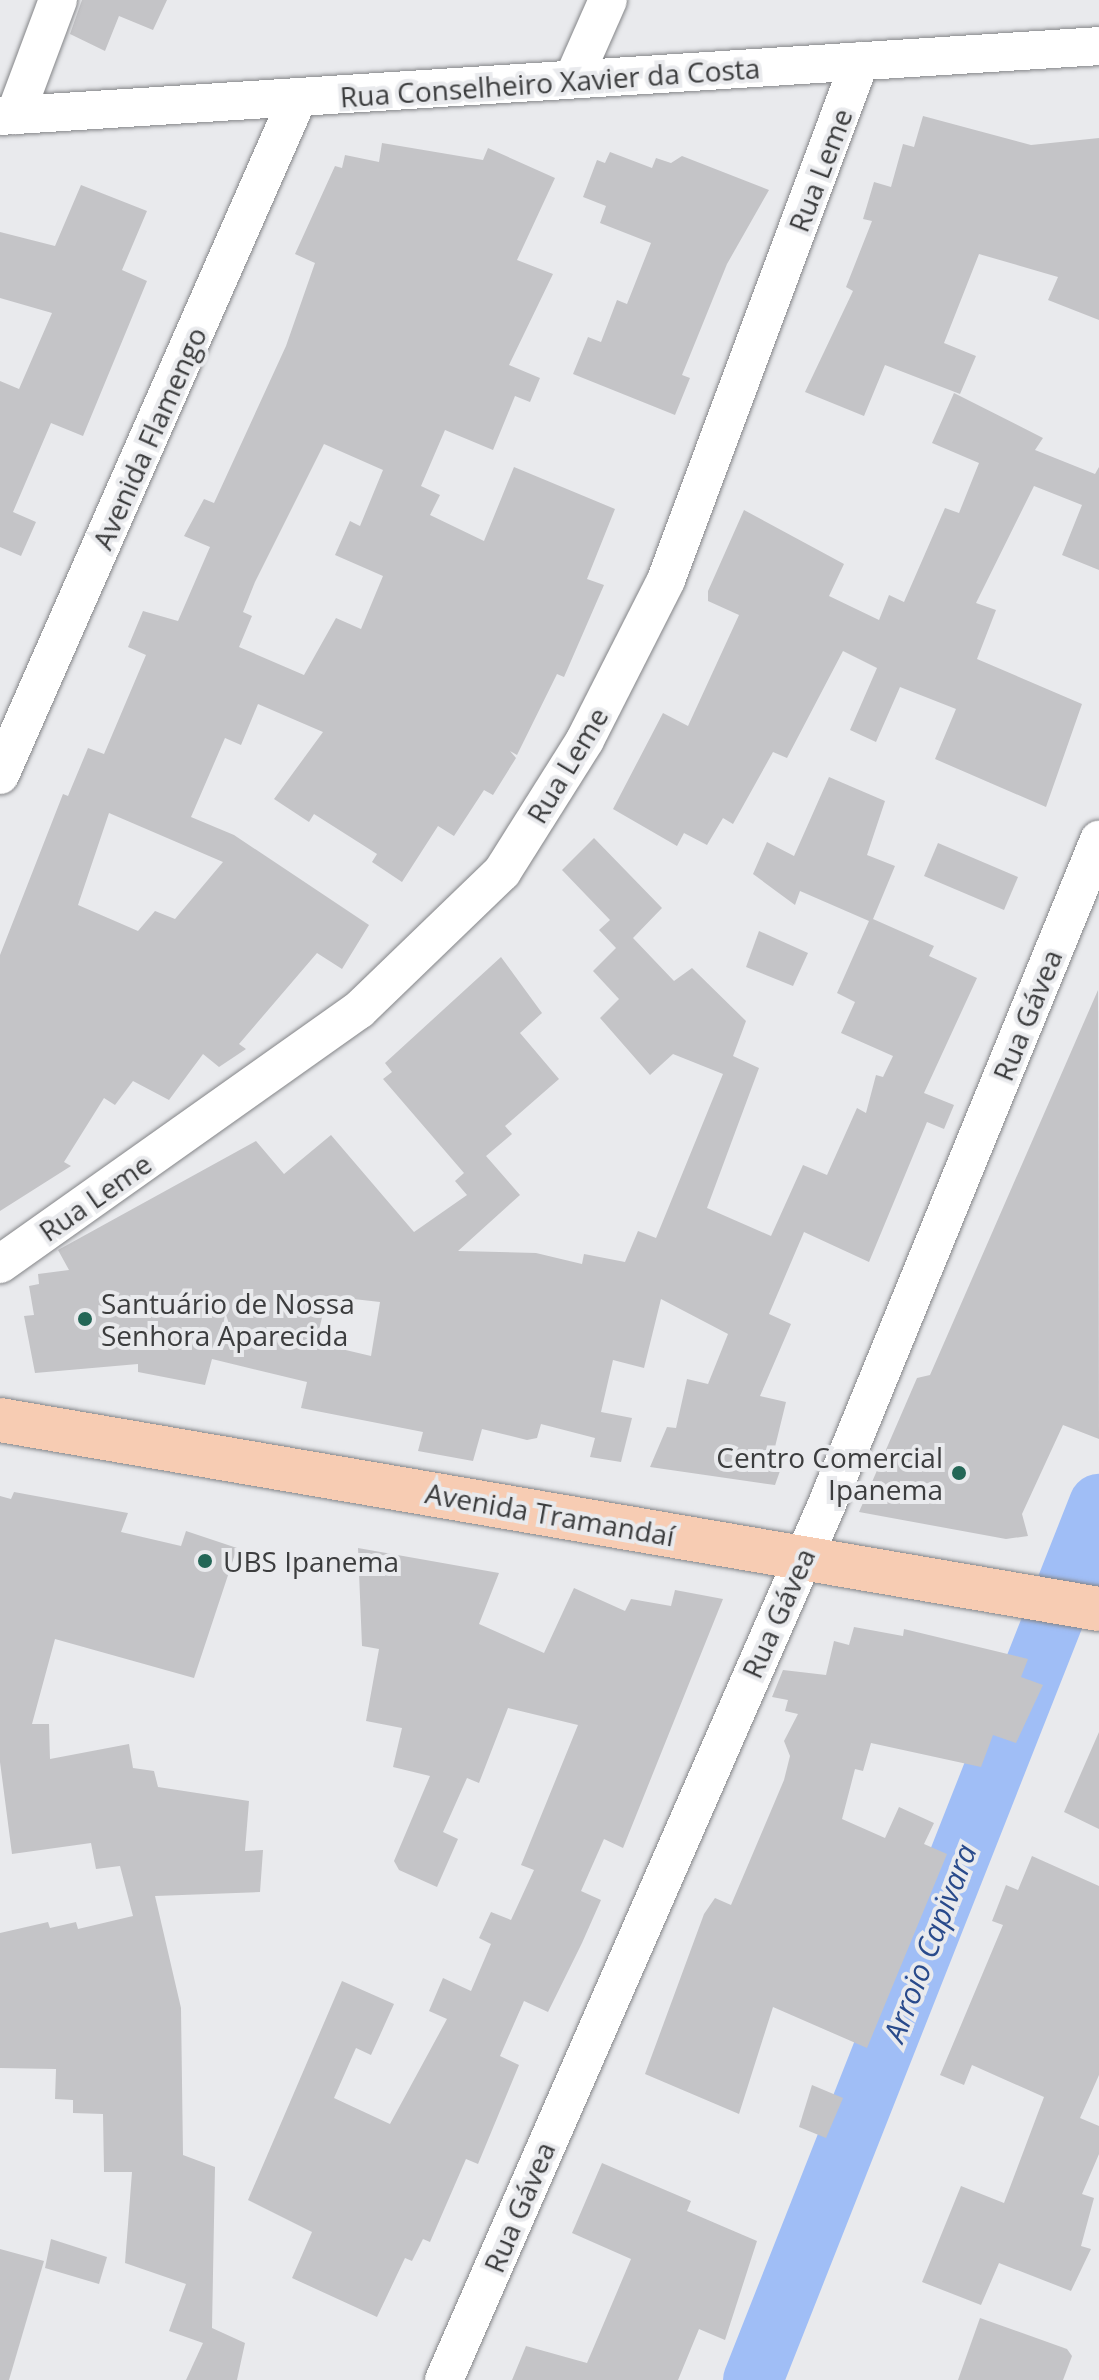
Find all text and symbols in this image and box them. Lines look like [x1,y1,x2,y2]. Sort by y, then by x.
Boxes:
street label: Rua Conselheiro Xavier da Costa [339,51,761,113]
street label: Rua Leme [781,104,859,236]
street label: Avenida Flamengo [85,322,213,554]
street label: Rua Leme [519,701,615,829]
street label: Rua Gávea [985,945,1069,1085]
street label: Rua Leme [32,1146,158,1248]
place label: Santuário de Nossa Senhora Aparecida [101,1286,355,1352]
marker: Santuário de Nossa Senhora Aparecida [76,1310,94,1328]
place label: Centro Comercial Ipanema [716,1440,943,1506]
marker: Centro Comercial Ipanema [950,1464,968,1482]
street label: Avenida Tramandaí [423,1476,677,1552]
street label: Rua Gávea [734,1543,822,1683]
place label: UBS Ipanema [223,1544,399,1578]
marker: UBS Ipanema [194,1550,216,1572]
water label: Arroio Capivara [876,1839,984,2047]
street label: Rua Gávea [476,2137,562,2277]

